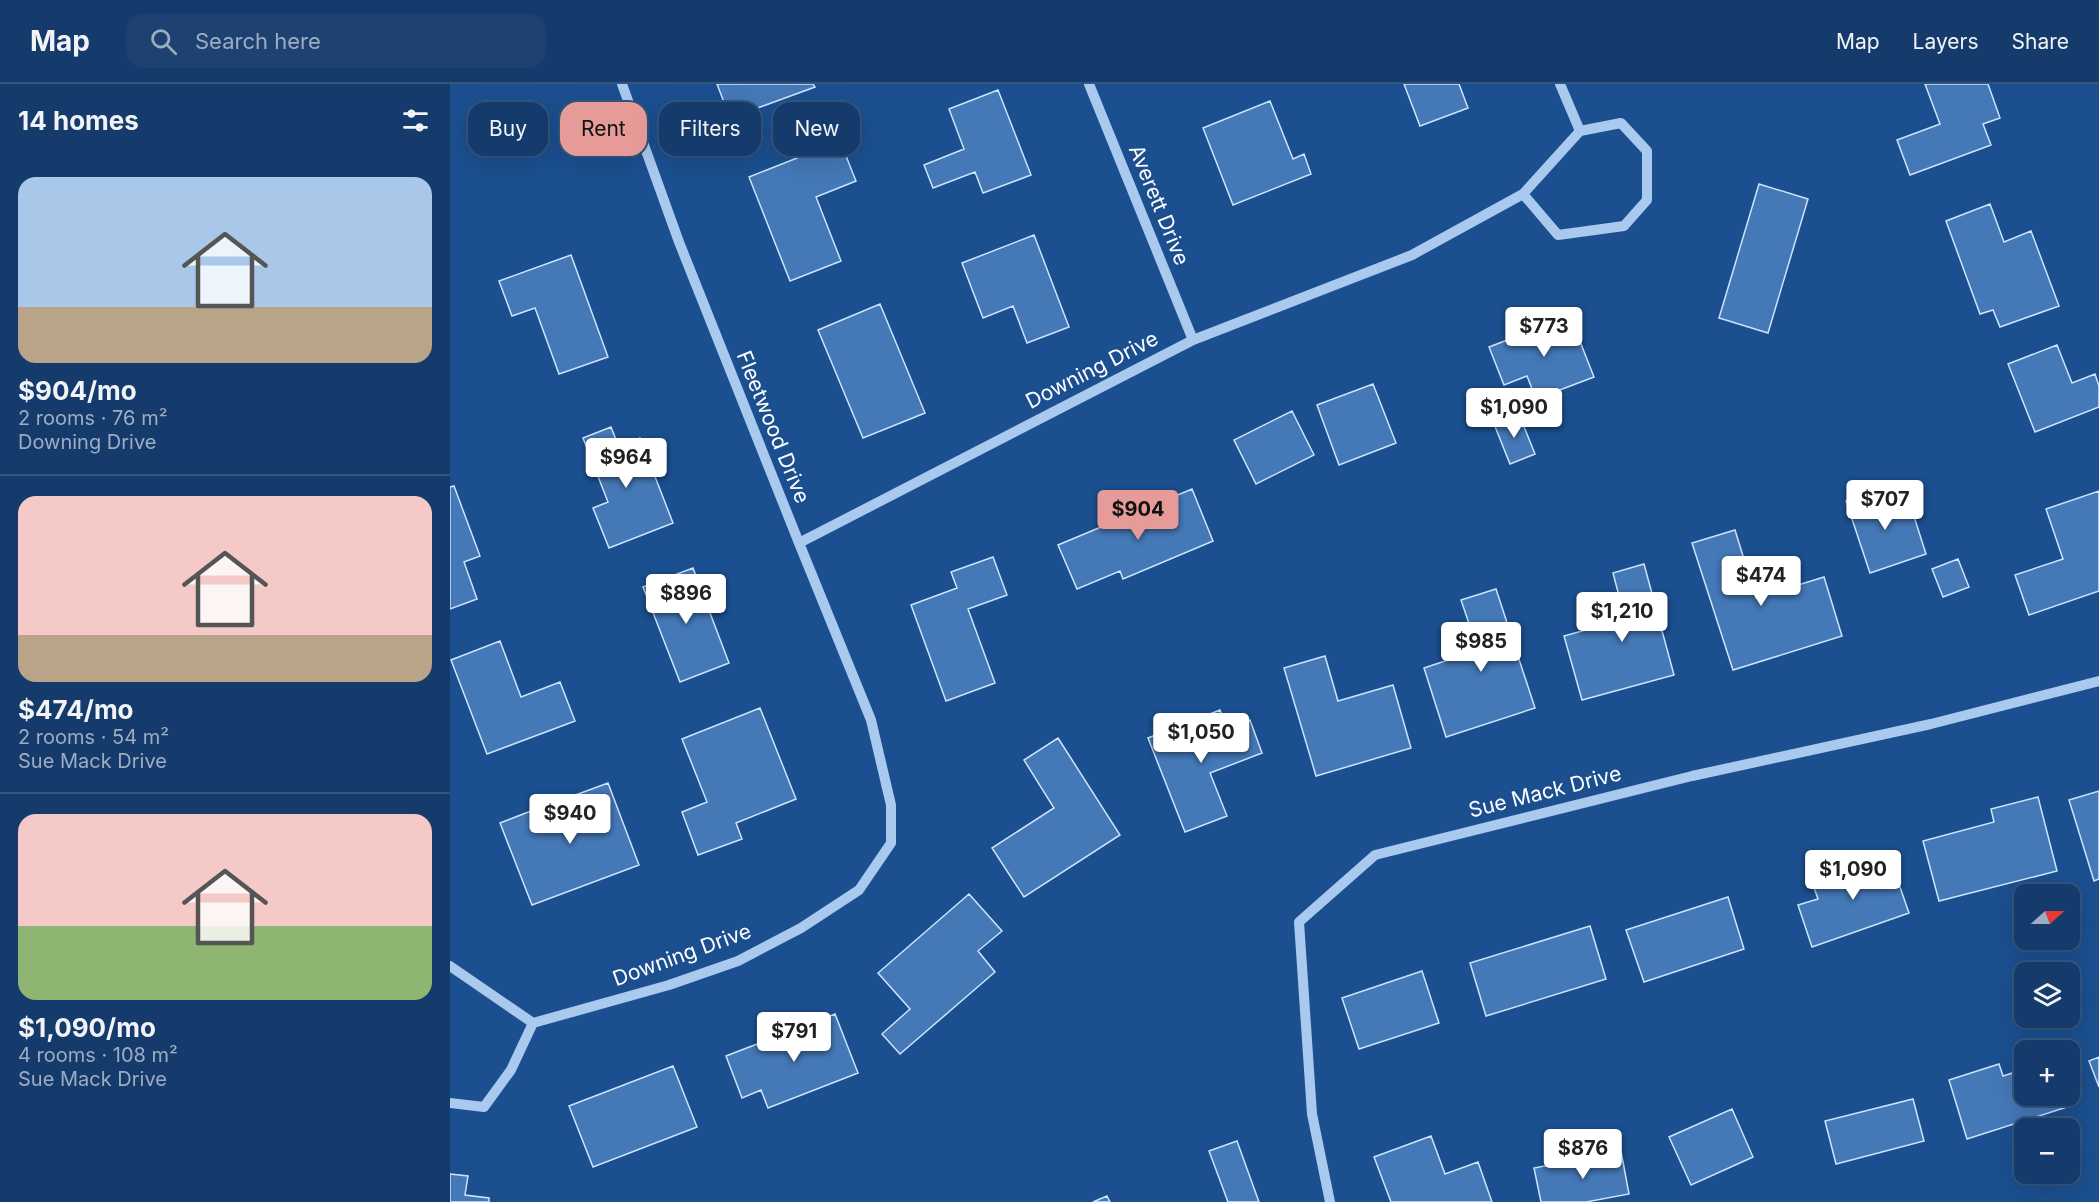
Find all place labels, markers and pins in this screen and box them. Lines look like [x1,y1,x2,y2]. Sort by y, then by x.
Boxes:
pin: $773 [1508,307,1580,358]
pin: $1,090 [1465,388,1563,439]
pin: $964 [590,438,662,489]
pin: $707 [1849,480,1921,531]
pin: $904 [1102,490,1174,541]
pin: $474 [1725,556,1797,607]
pin: $896 [650,574,722,625]
pin: $1,210 [1573,592,1671,643]
pin: $985 [1445,622,1517,673]
pin: $1,050 [1152,713,1250,764]
pin: $940 [534,794,606,845]
pin: $1,090 [1804,850,1902,901]
pin: $791 [758,1012,830,1063]
pin: $876 [1547,1129,1619,1180]

